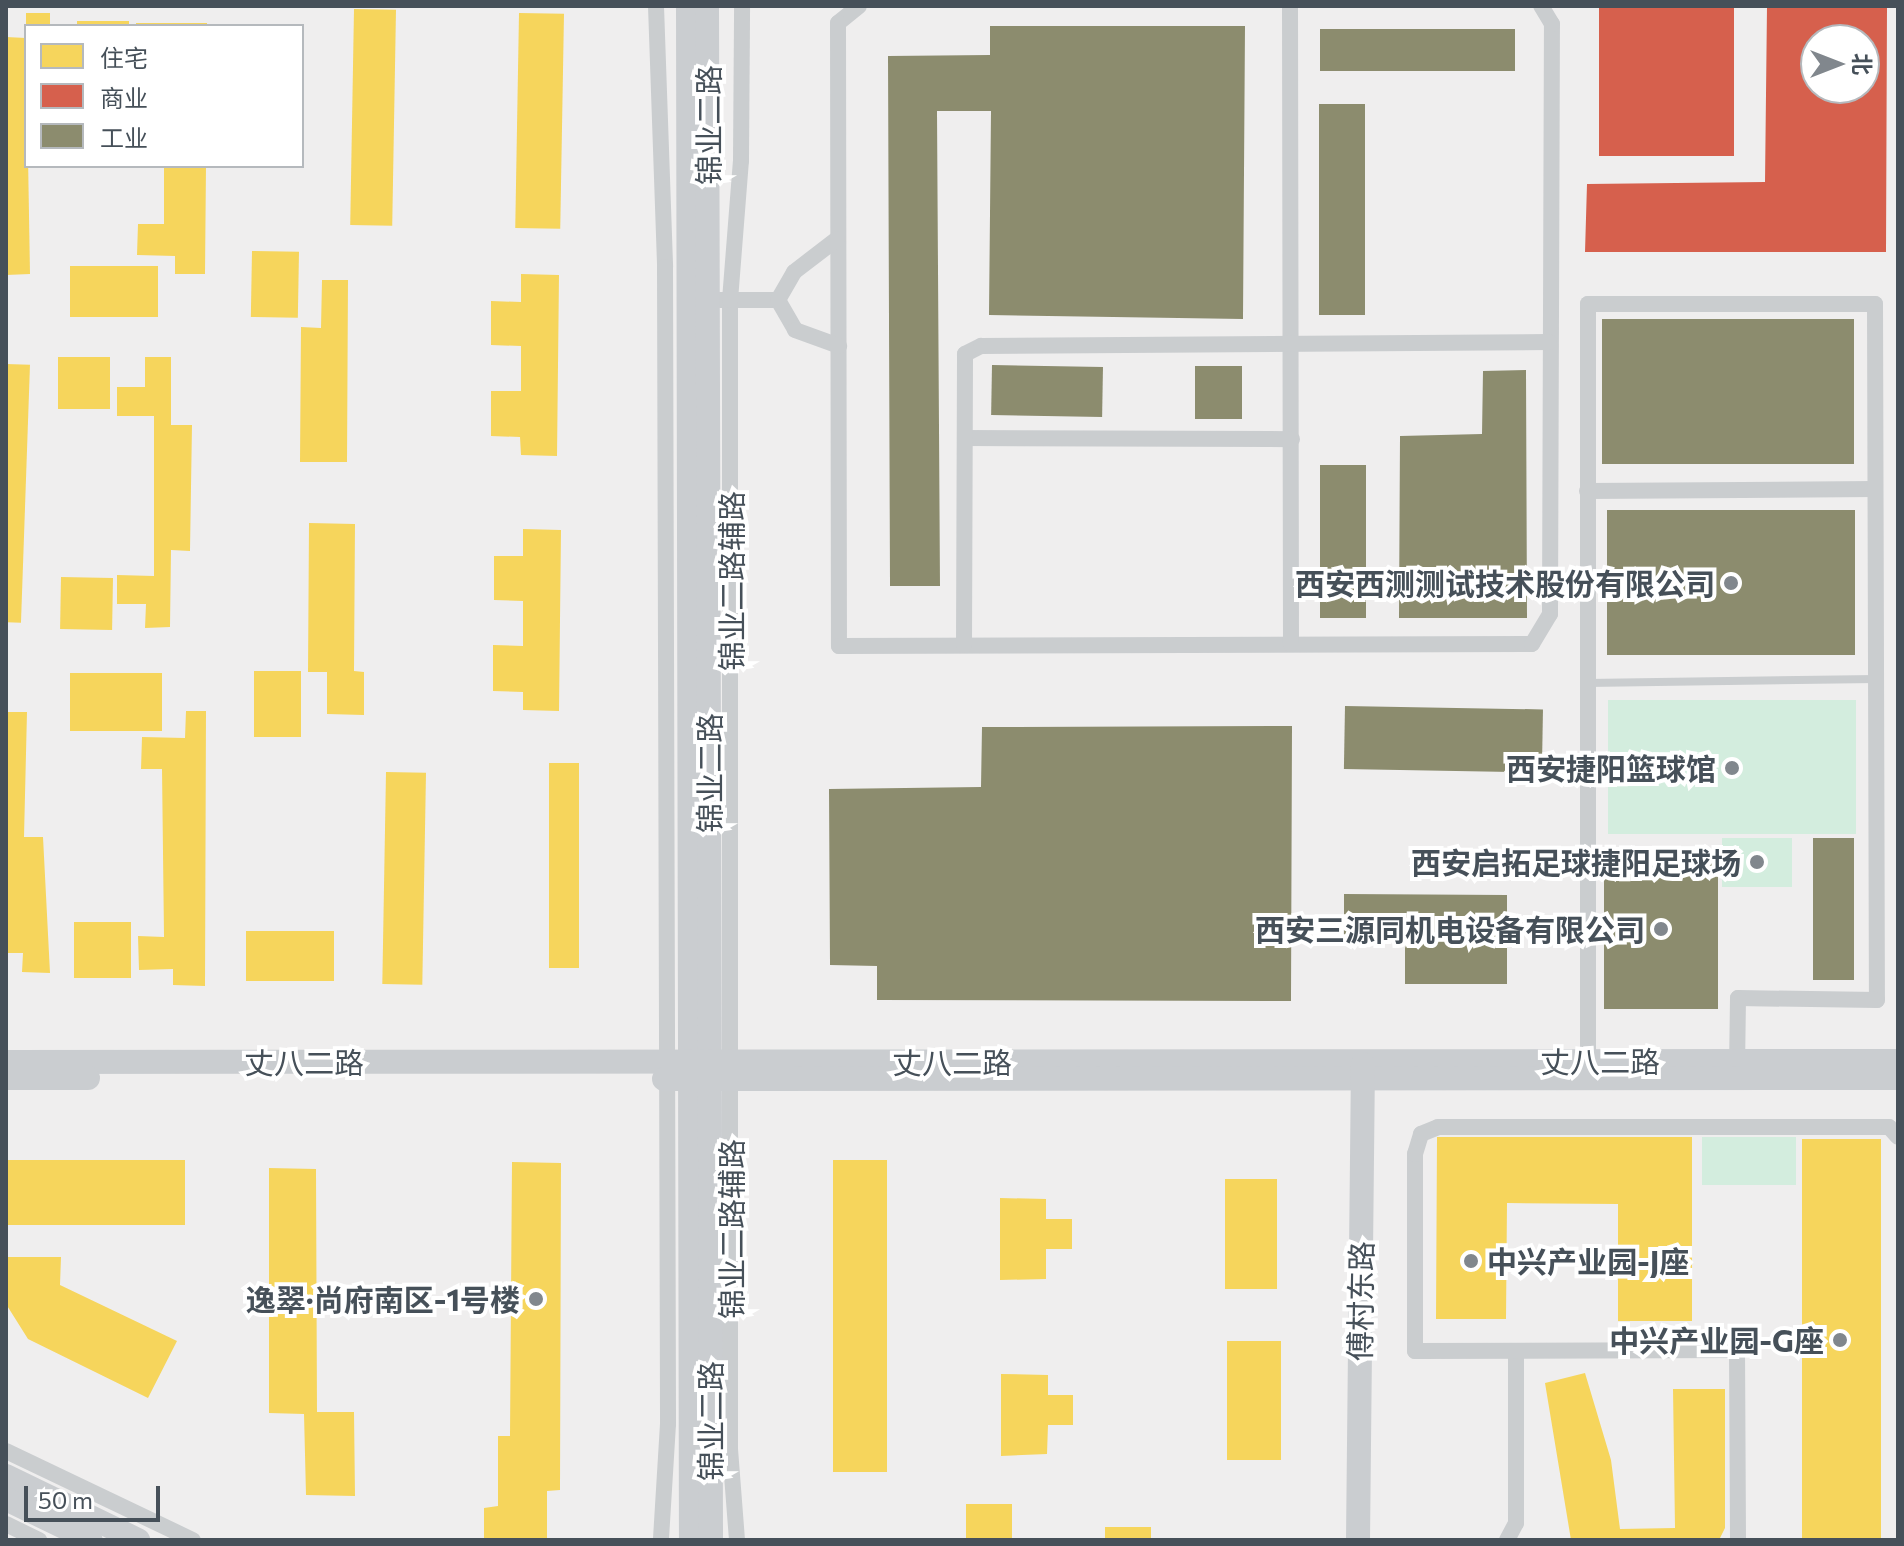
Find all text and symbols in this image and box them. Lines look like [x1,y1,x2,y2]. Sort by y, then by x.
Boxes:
legend [24,24,304,168]
north arrow [1800,24,1880,104]
text: 住宅 [100,43,148,72]
text: 北 [1849,53,1876,75]
street label: 锦业二路 [690,65,726,185]
text: 商业 [100,83,148,112]
text: 工业 [100,123,148,152]
street label: 锦业二路辅路 [713,491,749,671]
place label: 西安西测测试技术股份有限公司 [1295,565,1715,601]
marker: 西安西测测试技术股份有限公司 [1722,574,1740,592]
street label: 锦业二路 [691,713,727,833]
place label: 西安捷阳篮球馆 [1506,750,1716,786]
marker: 西安捷阳篮球馆 [1723,759,1741,777]
place label: 西安启拓足球捷阳足球场 [1411,844,1741,880]
marker: 西安启拓足球捷阳足球场 [1748,853,1766,871]
place label: 西安三源同机电设备有限公司 [1255,911,1645,947]
marker: 西安三源同机电设备有限公司 [1652,920,1670,938]
street label: 丈八二路 [1540,1043,1660,1079]
street label: 丈八二路 [244,1044,364,1080]
street label: 丈八二路 [892,1044,1012,1080]
street label: 锦业二路辅路 [713,1139,749,1319]
street label: 傅村东路 [1341,1241,1379,1361]
place label: 中兴产业园-J座 [1487,1243,1689,1279]
marker: 中兴产业园-J座 [1462,1252,1480,1270]
place label: 逸翠·尚府南区-1号楼 [246,1281,520,1317]
marker: 逸翠·尚府南区-1号楼 [527,1290,545,1308]
place label: 中兴产业园-G座 [1609,1322,1824,1358]
marker: 中兴产业园-G座 [1831,1331,1849,1349]
street label: 锦业二路 [692,1361,728,1481]
scale bar [28,1470,164,1520]
text: 50 m [38,1485,93,1514]

